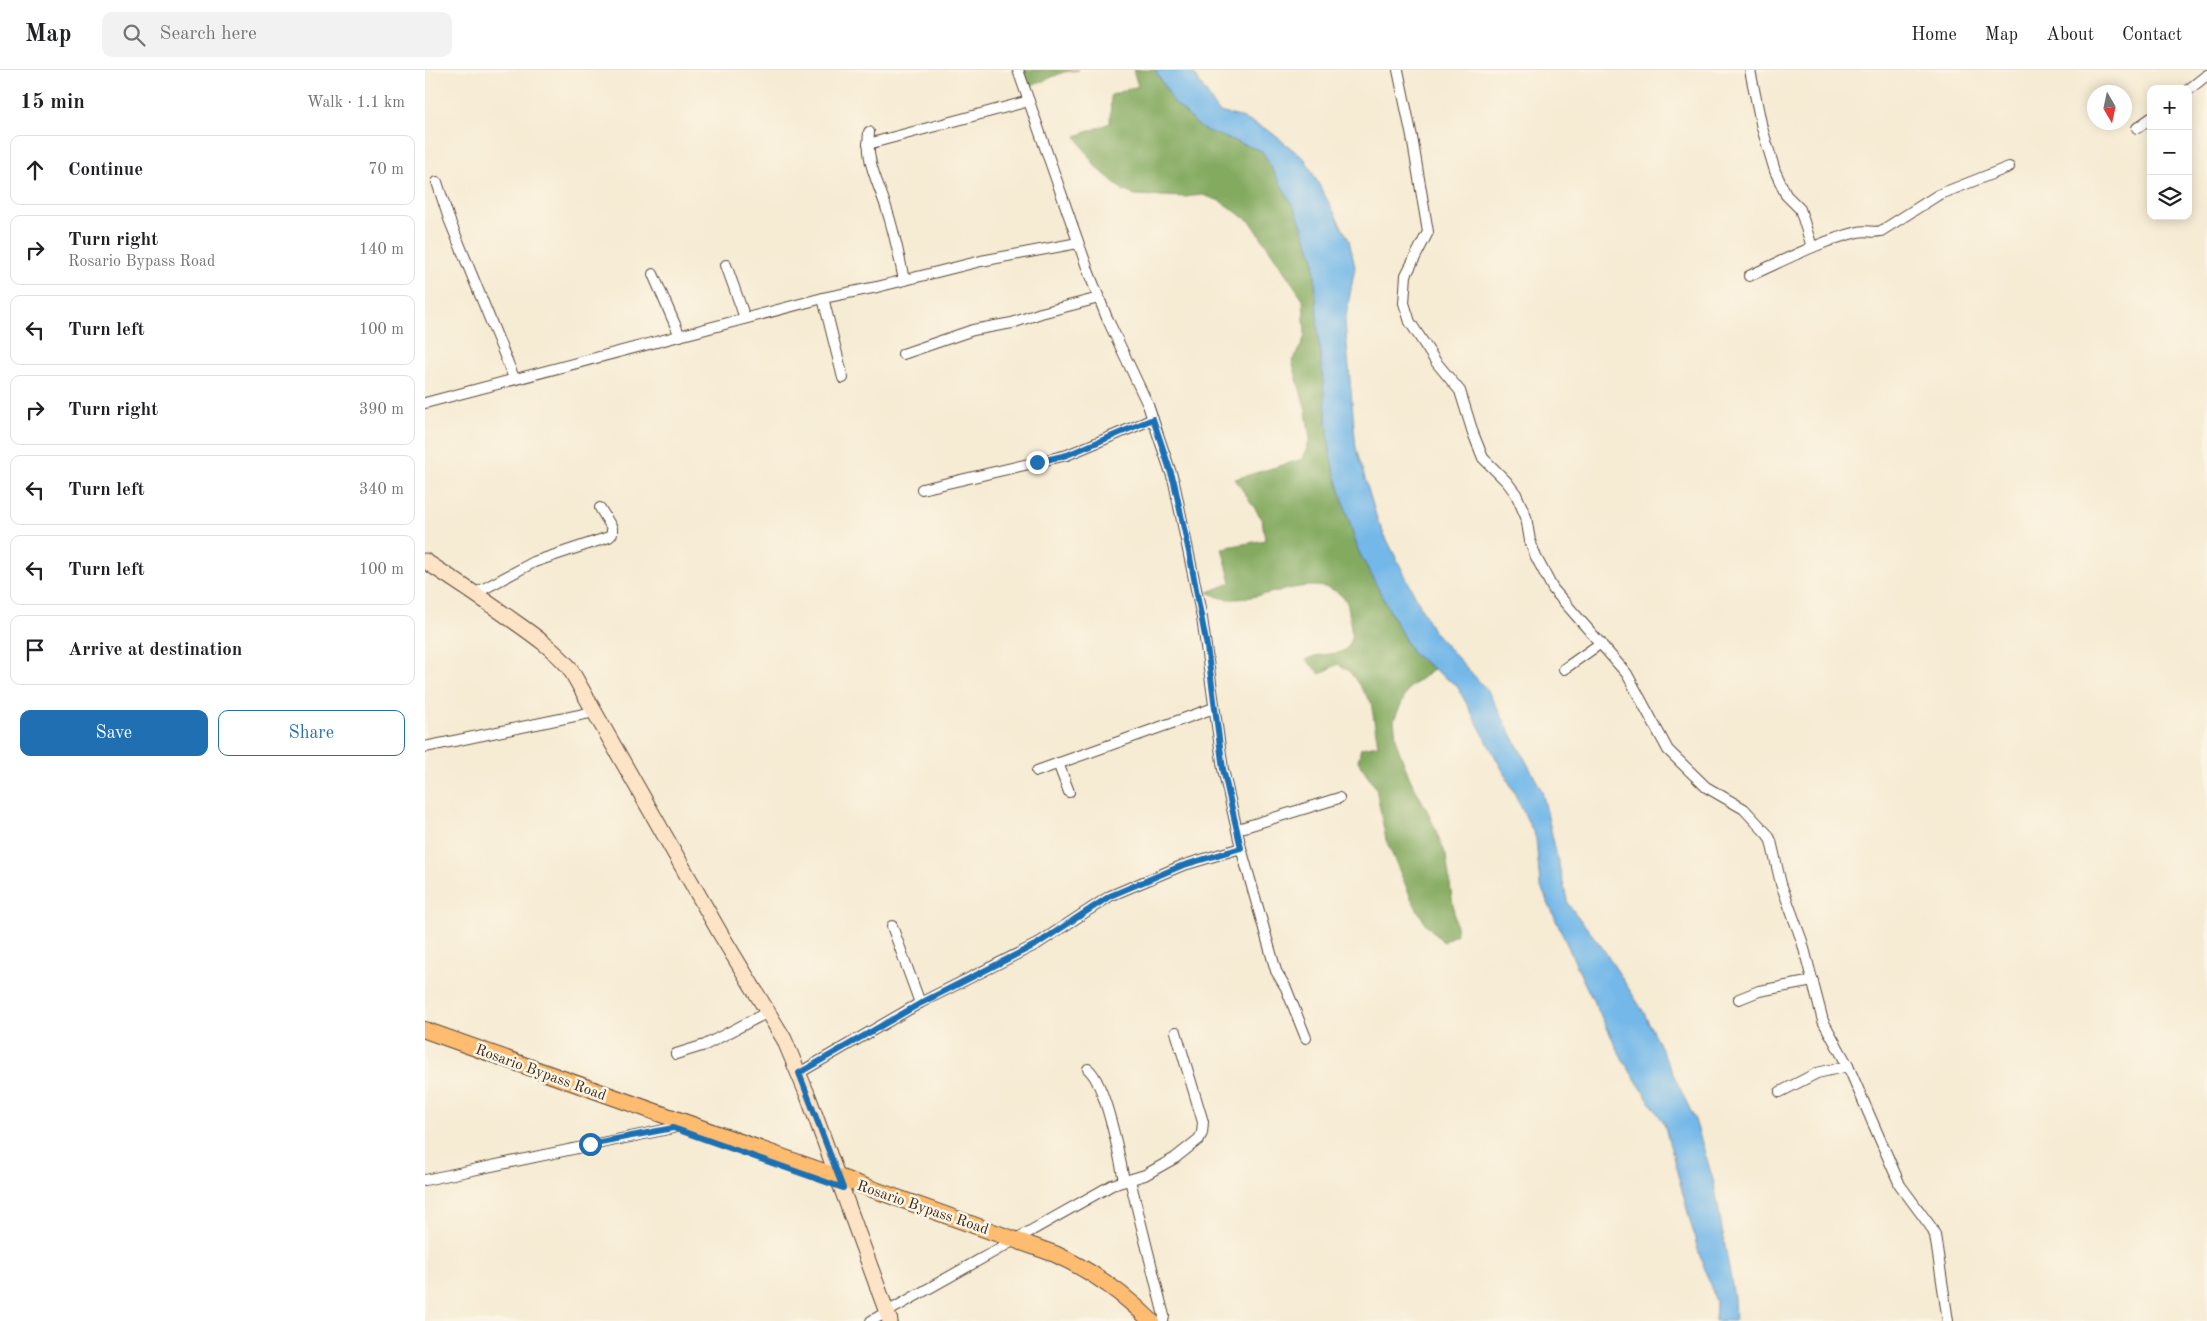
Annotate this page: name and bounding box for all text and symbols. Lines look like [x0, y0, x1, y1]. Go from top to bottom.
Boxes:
search box [102, 12, 452, 57]
icon: search [120, 21, 148, 49]
text: Map [25, 23, 72, 47]
text: Search here [160, 25, 257, 44]
text: Home [1911, 26, 1957, 44]
text: Map [1985, 26, 2018, 44]
text: About [2046, 26, 2094, 44]
text: Contact [2122, 26, 2182, 44]
north arrow [2087, 85, 2132, 130]
map controls [2147, 85, 2192, 220]
button: + [2147, 85, 2192, 130]
text: 15 min [20, 92, 85, 113]
text: Walk · 1.1 km [307, 95, 405, 111]
button: − [2147, 130, 2192, 175]
icon: ahead [21, 156, 49, 184]
text: Continue [68, 161, 143, 180]
text: 70 m [368, 162, 404, 178]
button: layers [2147, 175, 2192, 220]
text: Turn right [68, 231, 158, 250]
icon: right [21, 236, 49, 264]
text: 140 m [359, 242, 404, 258]
text: Rosario Bypass Road [68, 254, 215, 270]
icon: left [21, 316, 49, 344]
text: Turn left [68, 321, 145, 340]
text: 100 m [359, 322, 404, 338]
icon: right [21, 396, 49, 424]
text: Turn right [68, 401, 158, 420]
text: 390 m [359, 402, 404, 418]
route end [1026, 451, 1049, 474]
icon: left [21, 476, 49, 504]
text: Turn left [68, 481, 145, 500]
text: 340 m [359, 482, 404, 498]
icon: left [21, 556, 49, 584]
text: Turn left [68, 561, 145, 580]
text: 100 m [359, 562, 404, 578]
icon: arrive [21, 636, 49, 664]
text: Arrive at destination [68, 641, 242, 660]
button: Save [20, 710, 208, 756]
button: Share [218, 710, 405, 756]
street label: Rosario Bypass Road [473, 1043, 608, 1104]
route start [579, 1133, 602, 1156]
street label: Rosario Bypass Road [855, 1179, 990, 1238]

